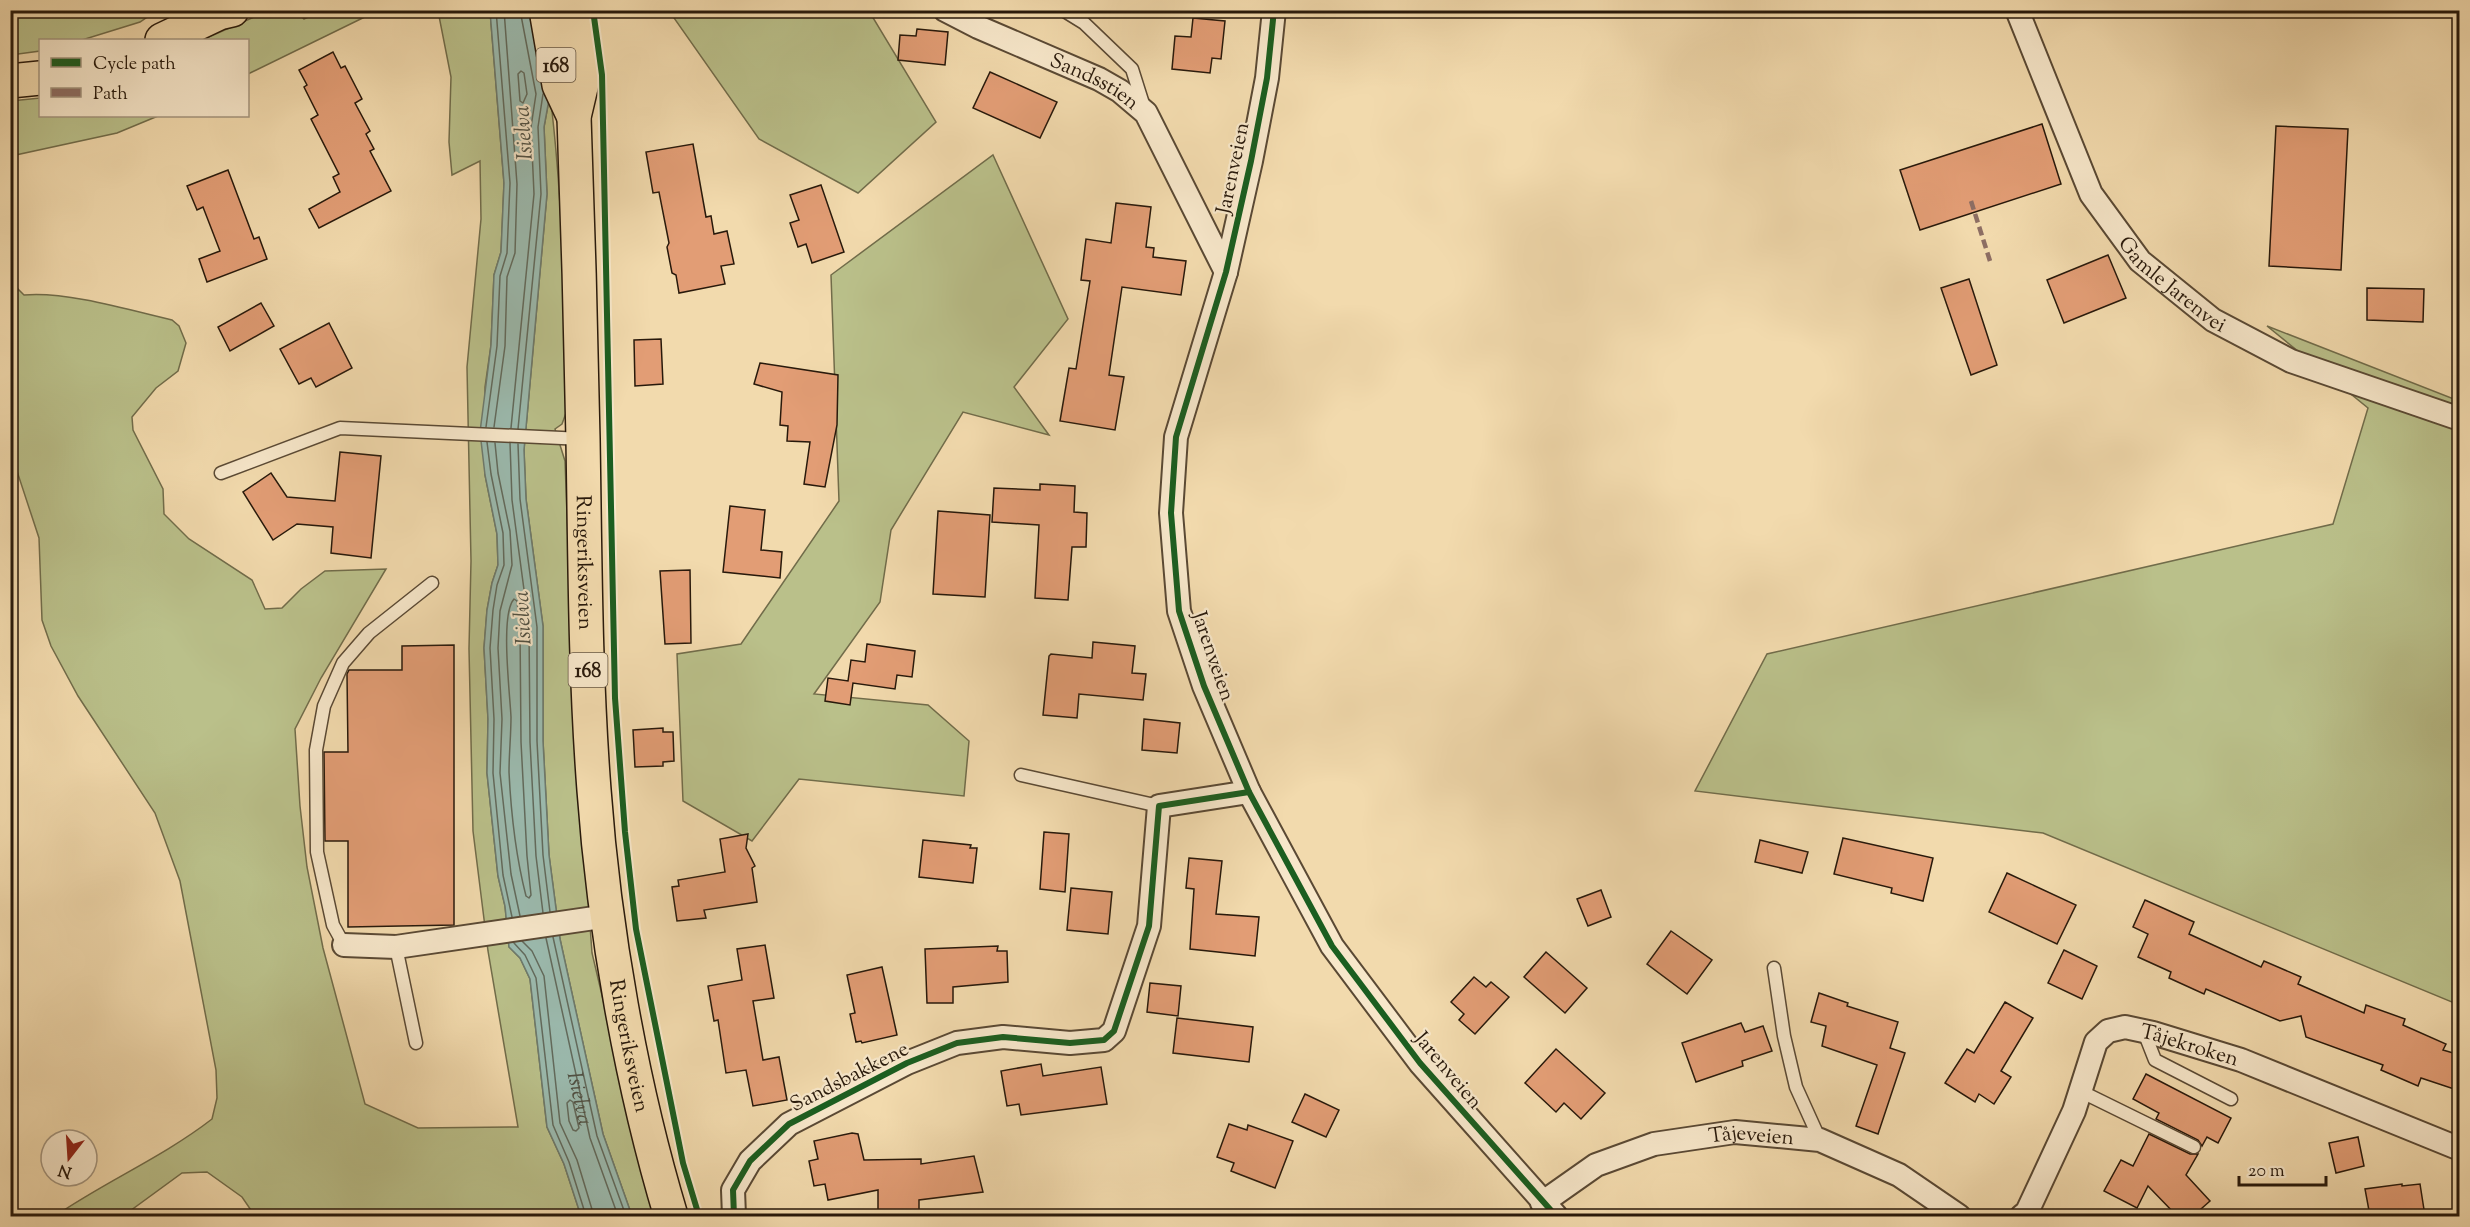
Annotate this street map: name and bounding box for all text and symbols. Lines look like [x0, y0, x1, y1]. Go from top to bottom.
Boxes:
legend [39, 39, 249, 117]
street label: Sandsstien [1045, 47, 1145, 118]
road number: 168 [536, 48, 576, 82]
text: Cycle path [93, 52, 176, 78]
text: Path [93, 82, 128, 108]
water label: Isielva [507, 105, 543, 161]
street label: Jarenveien [1209, 120, 1258, 218]
street label: Gamle Jarenvei [2110, 231, 2231, 341]
street label: Ringeriksveien [567, 495, 599, 630]
water label: Isielva [507, 590, 541, 646]
street label: Jarenveien [1182, 607, 1241, 706]
road number: 168 [568, 653, 608, 687]
street label: Ringeriksveien [600, 977, 656, 1116]
street label: Tåjekroken [2137, 1018, 2242, 1075]
street label: Jarenveien [1405, 1025, 1489, 1117]
street label: Sandsbakkene [785, 1035, 915, 1121]
water label: Isielva [557, 1069, 600, 1129]
street label: Tåjeveien [1707, 1119, 1795, 1154]
north arrow [39, 1128, 99, 1188]
scale bar [2239, 1149, 2326, 1187]
text: N [56, 1157, 75, 1183]
text: 20 m [2248, 1159, 2285, 1185]

